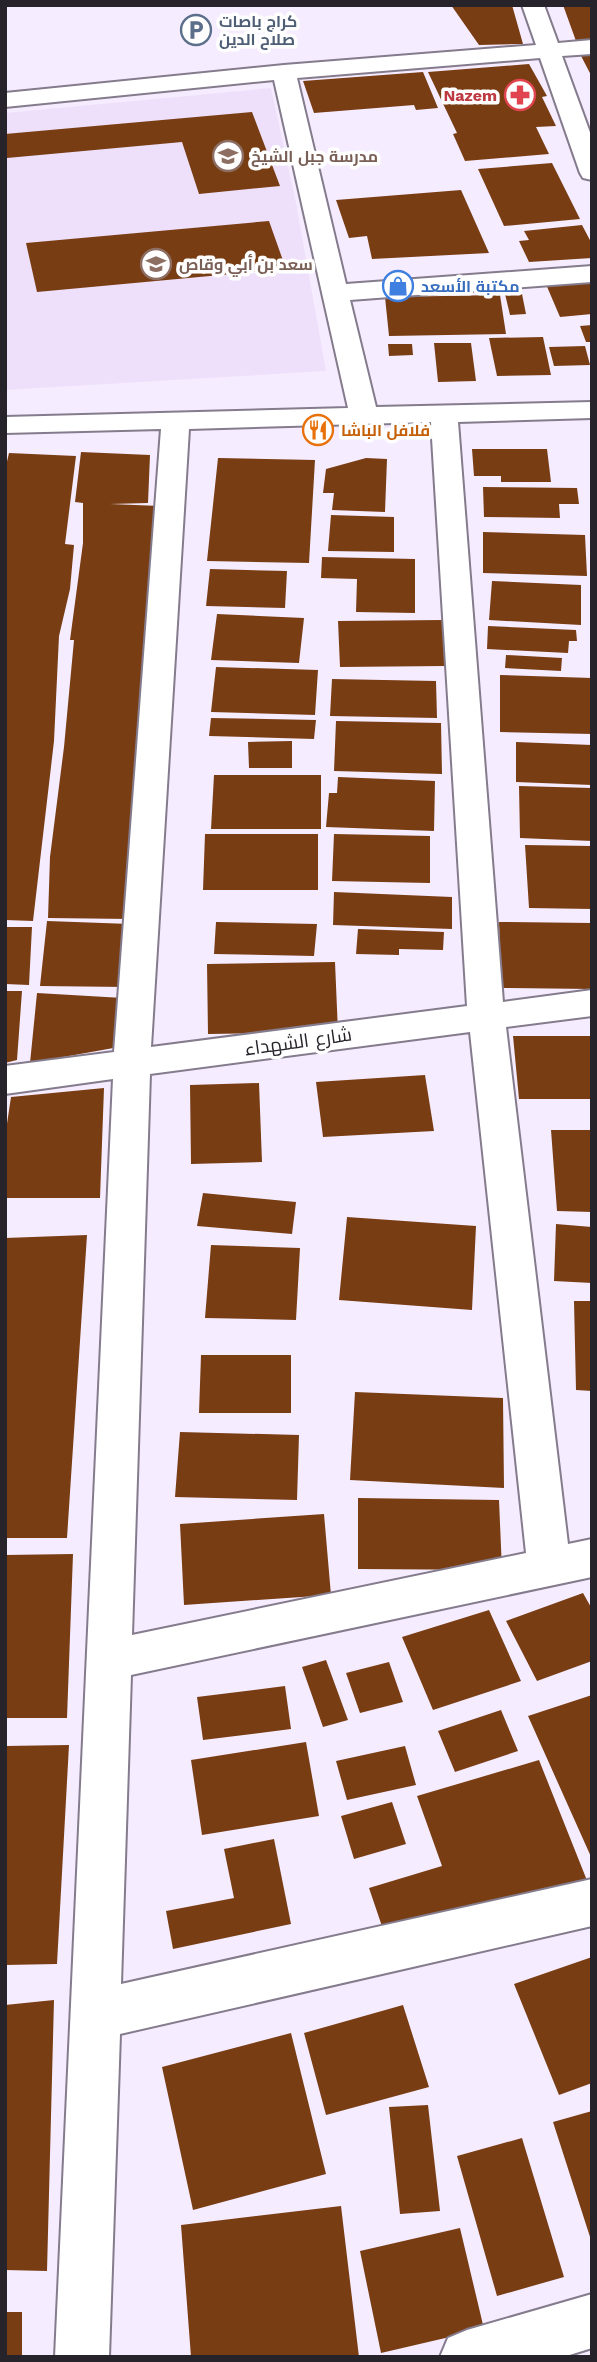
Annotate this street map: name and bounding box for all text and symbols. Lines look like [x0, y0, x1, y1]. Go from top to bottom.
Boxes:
place label: كراج باصات صلاح الدين [219, 12, 297, 50]
parking icon: كراج باصات صلاح الدين [179, 13, 213, 47]
pharmacy icon: Nazem [503, 78, 537, 112]
place label: Nazem [443, 86, 497, 105]
school or university icon: مدرسة جبل الشيخ [211, 139, 245, 173]
place label: مدرسة جبل الشيخ [251, 147, 378, 167]
school or university icon: سعد بن أبي وقاص [139, 247, 173, 281]
place label: سعد بن أبي وقاص [179, 254, 313, 277]
shop icon: مكتبة الأسعد [381, 269, 415, 303]
place label: مكتبة الأسعد [421, 277, 520, 296]
restaurant icon: فلافل الباشا [301, 413, 335, 447]
place label: فلافل الباشا [341, 421, 430, 440]
street label: شارع الشهداء [243, 1023, 353, 1062]

